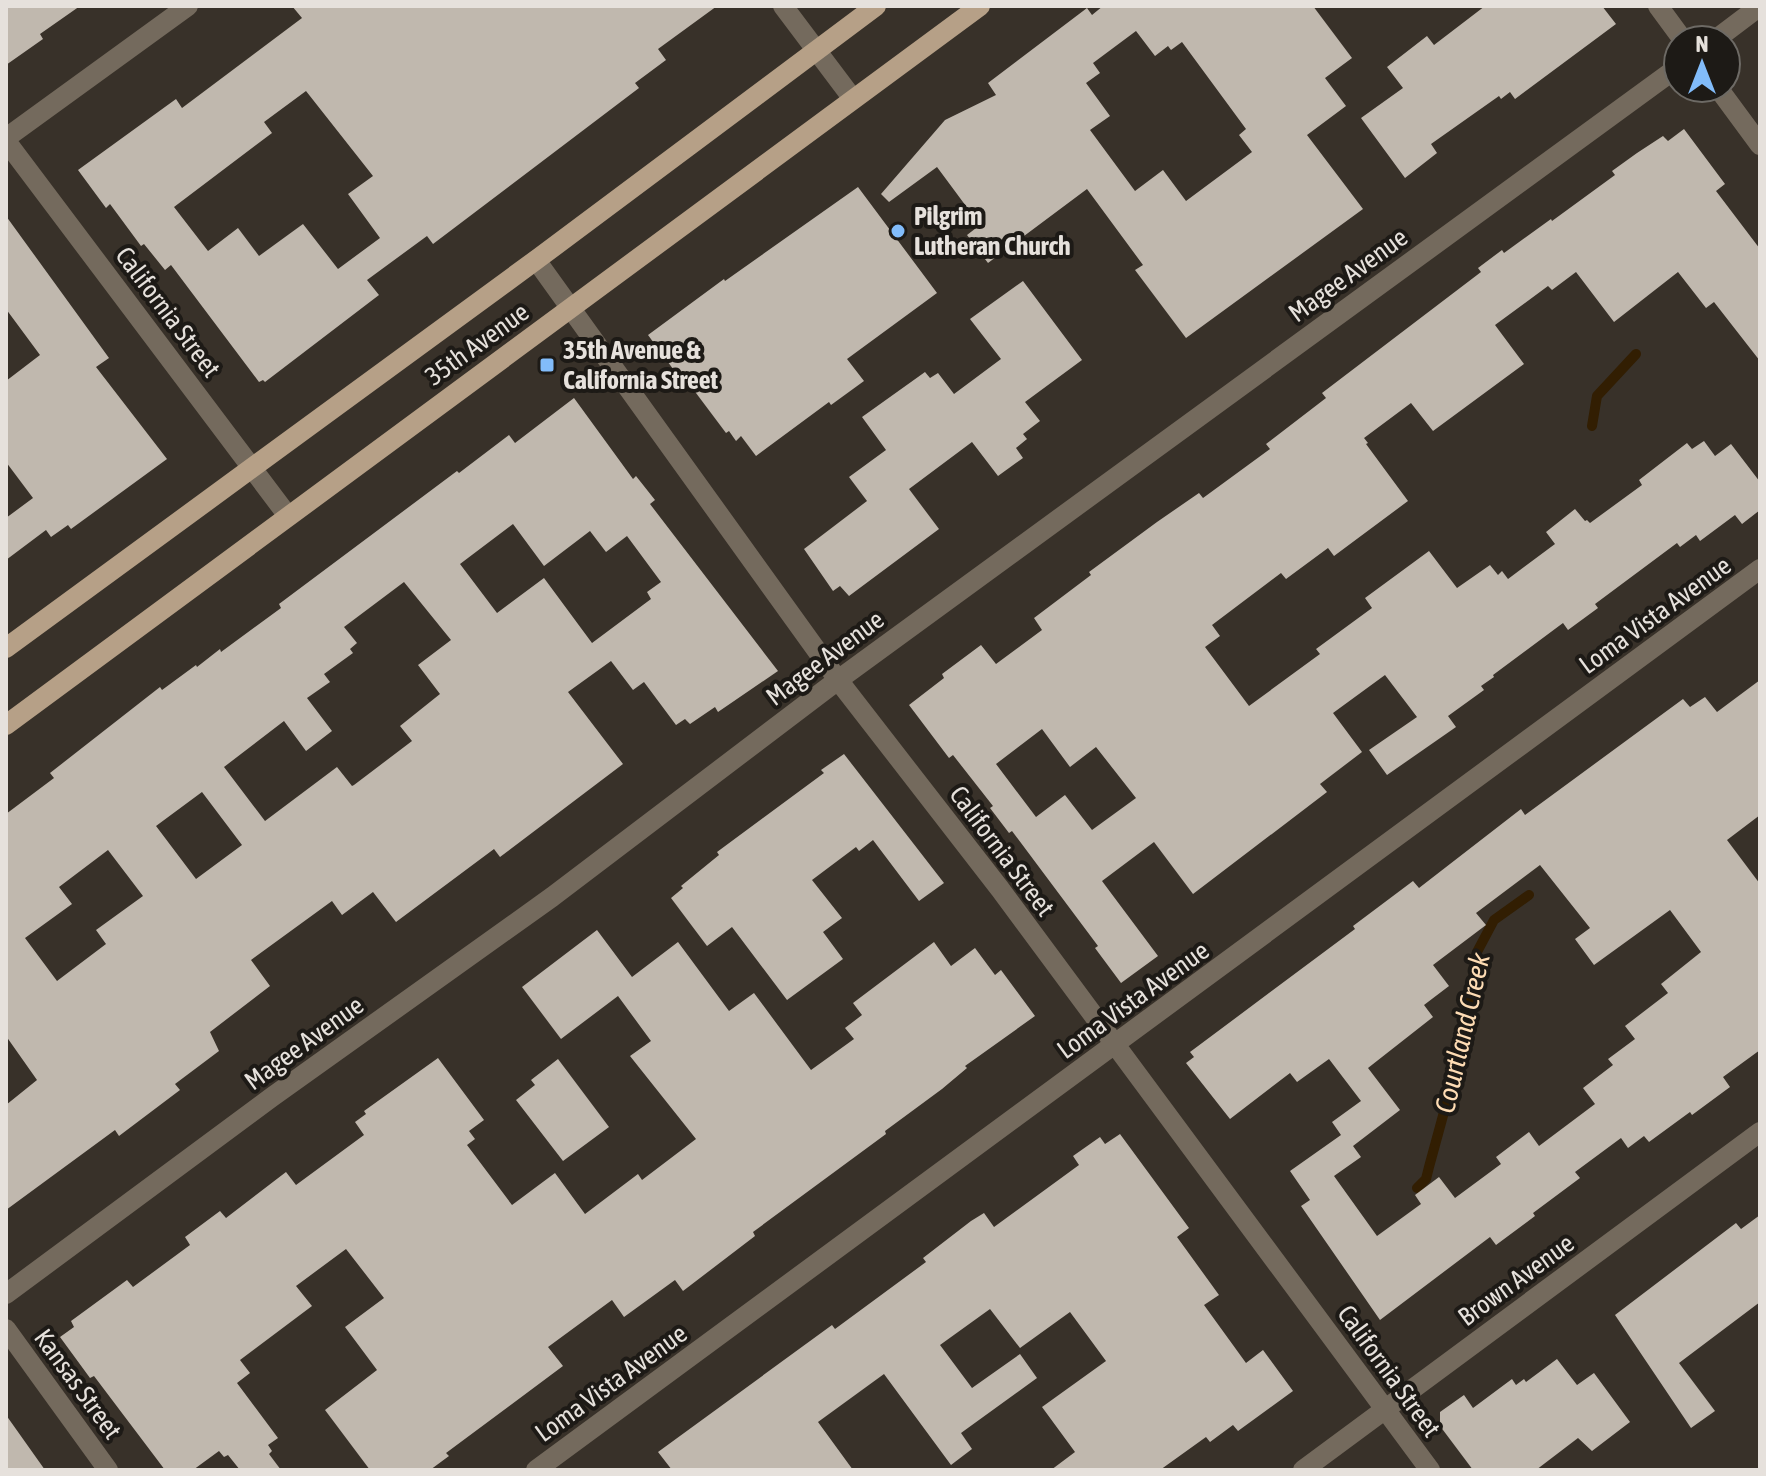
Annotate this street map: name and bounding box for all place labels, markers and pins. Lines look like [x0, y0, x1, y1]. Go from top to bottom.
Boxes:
place label: Pilgrim Lutheran Church [914, 201, 1071, 261]
marker: Pilgrim Lutheran Church [889, 222, 907, 240]
place label: 35th Avenue & California Street [563, 335, 719, 395]
marker: 35th Avenue & California Street [538, 356, 556, 374]

